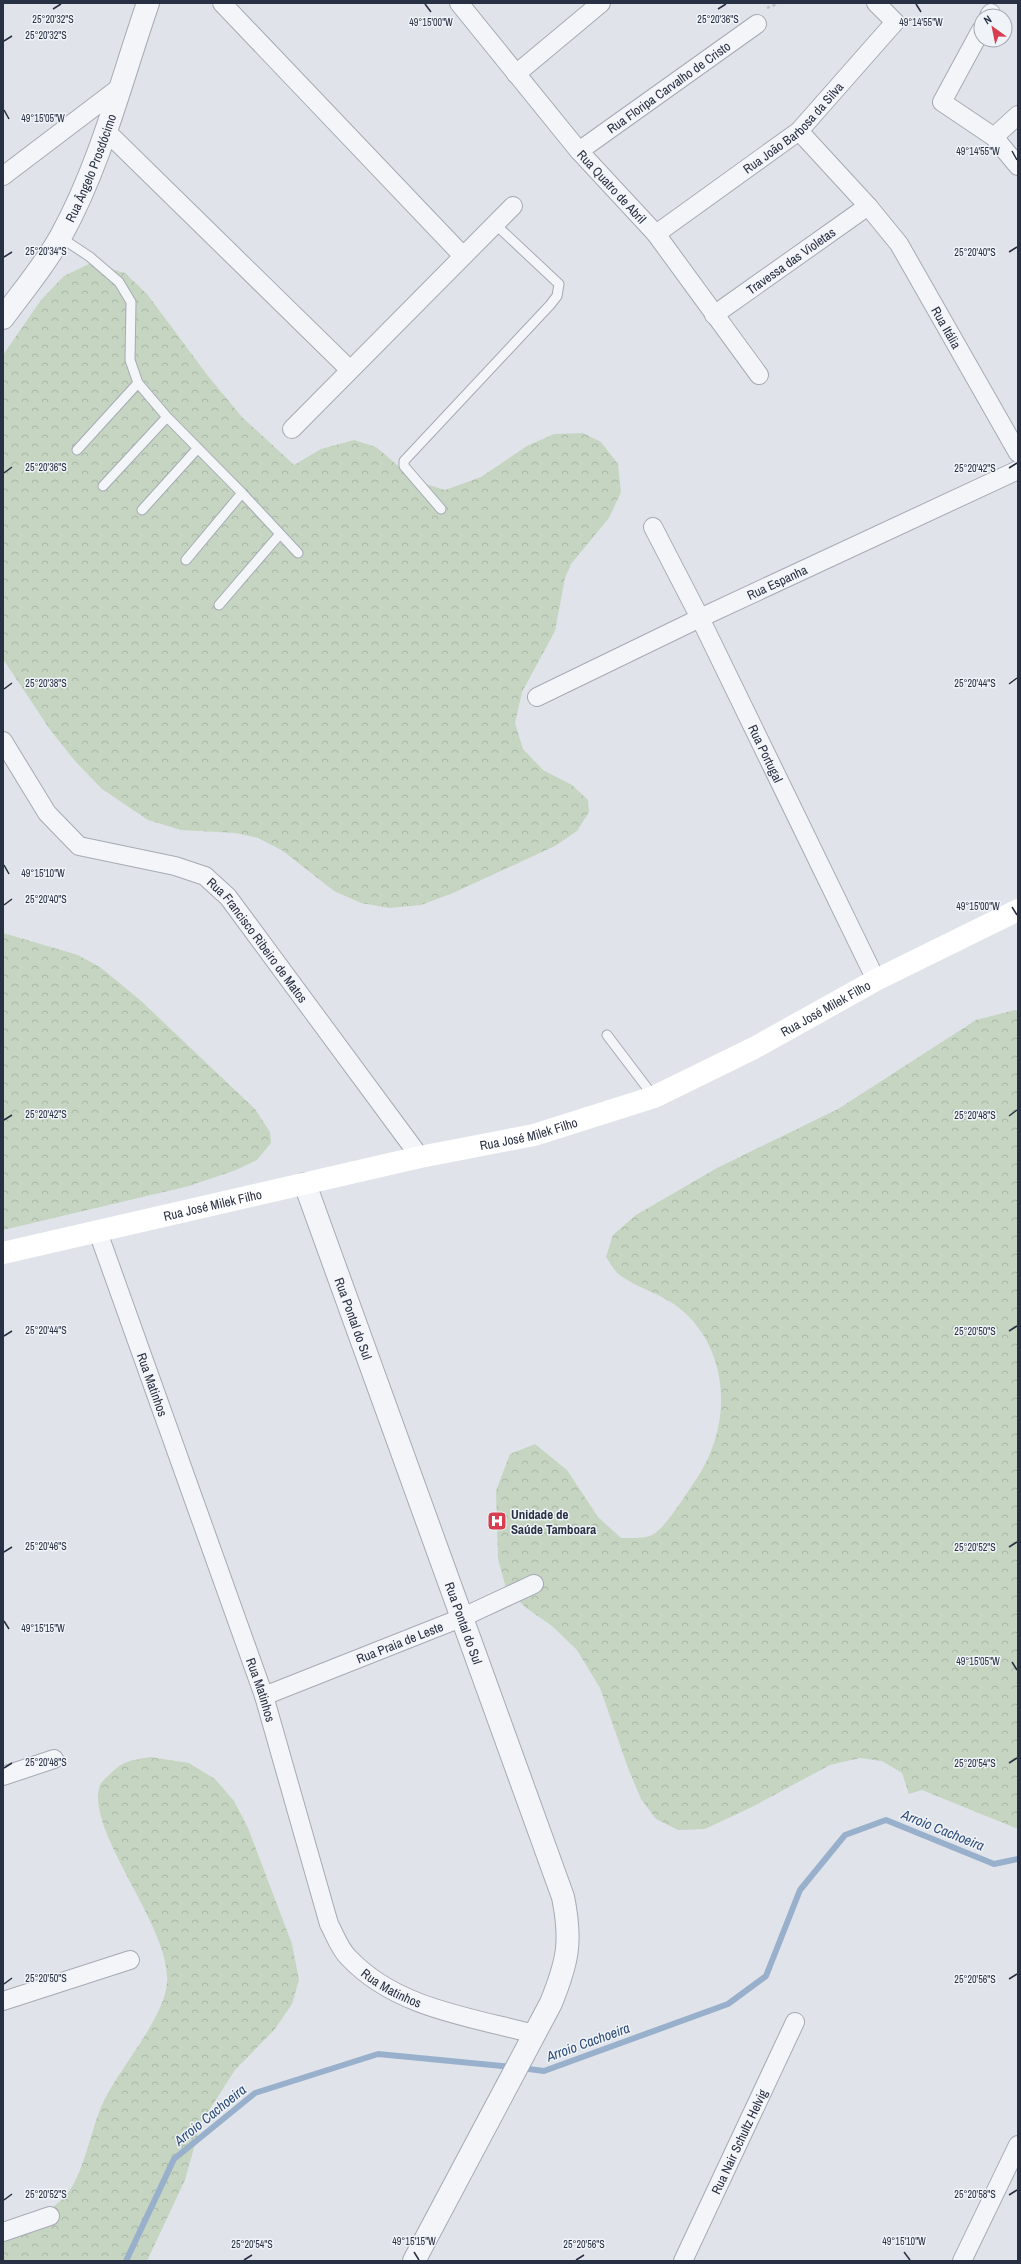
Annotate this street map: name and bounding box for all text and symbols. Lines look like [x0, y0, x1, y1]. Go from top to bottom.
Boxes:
north arrow [973, 8, 1013, 48]
text: N [981, 12, 994, 27]
text: 25°20'32"S [32, 13, 74, 26]
text: 25°20'36"S [697, 13, 739, 26]
text: 49°15'00"W [409, 16, 453, 29]
text: 49°14'55"W [899, 16, 943, 29]
text: 25°20'32"S [25, 29, 67, 42]
street label: Rua Floripa Carvalho de Cristo [604, 38, 734, 137]
street label: Rua João Barbosa da Silva [740, 79, 847, 178]
text: 49°15'05"W [21, 112, 65, 125]
street label: Rua Ângelo Prosdócimo [62, 112, 120, 225]
text: 49°14'55"W [956, 145, 1000, 158]
street label: Rua Quatro de Abril [573, 146, 650, 227]
street label: Travessa das Violetas [743, 224, 839, 298]
text: 25°20'34"S [25, 245, 67, 258]
text: 25°20'40"S [954, 246, 996, 259]
street label: Rua Itália [927, 304, 965, 352]
text: 25°20'36"S [25, 461, 67, 474]
text: 25°20'42"S [954, 462, 996, 475]
street label: Rua Espanha [744, 561, 810, 604]
text: 25°20'38"S [25, 677, 67, 690]
text: 25°20'44"S [954, 677, 996, 690]
street label: Rua Portugal [744, 722, 787, 785]
text: 49°15'10"W [21, 867, 65, 880]
street label: Rua Francisco Ribeiro de Matos [203, 874, 311, 1006]
text: 25°20'40"S [25, 893, 67, 906]
text: 49°15'00"W [956, 900, 1000, 913]
street label: Rua José Milek Filho [778, 977, 874, 1040]
text: 25°20'42"S [25, 1108, 67, 1121]
text: 25°20'48"S [954, 1109, 996, 1122]
street label: Rua José Milek Filho [478, 1114, 580, 1154]
street label: Rua José Milek Filho [162, 1186, 263, 1225]
street label: Rua Pontal do Sul [331, 1275, 376, 1362]
text: 25°20'44"S [25, 1324, 67, 1337]
text: 25°20'50"S [954, 1325, 996, 1338]
street label: Rua Matinhos [133, 1351, 171, 1419]
place label: Unidade de Saúde Tamboara [511, 1506, 596, 1538]
hospital icon: Unidade de Saúde Tamboara [486, 1510, 508, 1532]
text: 25°20'46"S [25, 1540, 67, 1553]
text: 25°20'52"S [954, 1541, 996, 1554]
street label: Rua Pontal do Sul [441, 1580, 486, 1667]
street label: Rua Praia de Leste [354, 1618, 446, 1668]
text: 49°15'15"W [21, 1622, 65, 1635]
text: 49°15'05"W [956, 1655, 1000, 1668]
street label: Rua Matinhos [242, 1656, 279, 1724]
text: 25°20'48"S [25, 1756, 67, 1769]
text: 25°20'54"S [954, 1757, 996, 1770]
water label: Arroio Cachoeira [898, 1805, 987, 1855]
street label: Rua Matinhos [357, 1965, 424, 2012]
text: 25°20'50"S [25, 1972, 67, 1985]
text: 25°20'56"S [954, 1973, 996, 1986]
water label: Arroio Cachoeira [543, 2019, 632, 2066]
water label: Arroio Cachoeira [170, 2080, 250, 2150]
street label: Rua Nair Schultz Helvig [708, 2086, 771, 2197]
text: 25°20'52"S [25, 2188, 67, 2201]
text: 25°20'58"S [954, 2188, 996, 2201]
text: 49°15'15"W [392, 2235, 436, 2248]
text: 49°15'10"W [882, 2235, 926, 2248]
text: 25°20'54"S [231, 2238, 273, 2251]
text: 25°20'56"S [563, 2238, 605, 2251]

